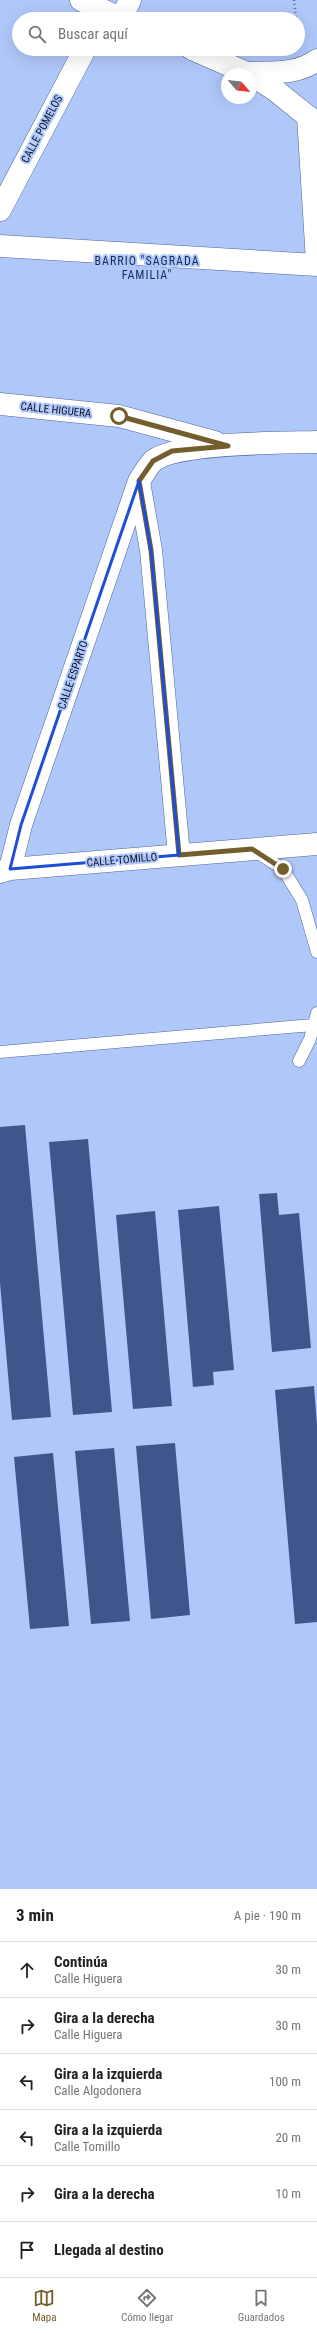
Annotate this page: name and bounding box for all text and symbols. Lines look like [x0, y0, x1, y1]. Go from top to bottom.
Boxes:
search box [12, 12, 305, 56]
icon: search [26, 23, 48, 45]
text: Buscar aquí [58, 25, 128, 43]
north arrow [221, 68, 257, 104]
street label: CALLE POMELOS [19, 93, 65, 165]
district label: BARRIO "SAGRADA FAMILIA" [94, 254, 200, 282]
street label: CALLE HIGUERA [20, 400, 93, 420]
route start [110, 407, 128, 425]
street label: CALLE ESPARTO [55, 639, 91, 711]
street label: CALLE TOMILLO [86, 850, 158, 870]
route end [274, 860, 292, 878]
text: 3 min [16, 1905, 54, 1925]
text: A pie · 190 m [234, 1908, 301, 1923]
text: Continúa [54, 1953, 108, 1971]
icon: ahead [16, 1959, 38, 1981]
text: 30 m [275, 1962, 301, 1977]
text: Calle Higuera [54, 1971, 122, 1986]
text: Gira a la derecha [54, 2009, 155, 2027]
icon: right [16, 2015, 38, 2037]
text: 30 m [275, 2018, 301, 2033]
text: Calle Higuera [54, 2027, 122, 2042]
text: Gira a la izquierda [54, 2065, 162, 2083]
icon: left [16, 2071, 38, 2093]
text: 100 m [269, 2074, 301, 2089]
text: Calle Algodonera [54, 2083, 141, 2098]
text: Gira a la izquierda [54, 2121, 162, 2139]
icon: left [16, 2127, 38, 2149]
text: 20 m [275, 2130, 301, 2145]
text: Calle Tomillo [54, 2139, 120, 2154]
icon: right [16, 2183, 38, 2205]
text: Gira a la derecha [54, 2185, 155, 2203]
text: 10 m [275, 2186, 301, 2201]
icon: arrive [16, 2239, 38, 2261]
text: Llegada al destino [54, 2241, 164, 2259]
tab: Mapa [32, 2287, 57, 2324]
tab: Cómo llegar [121, 2287, 173, 2324]
tab: Guardados [238, 2287, 285, 2324]

